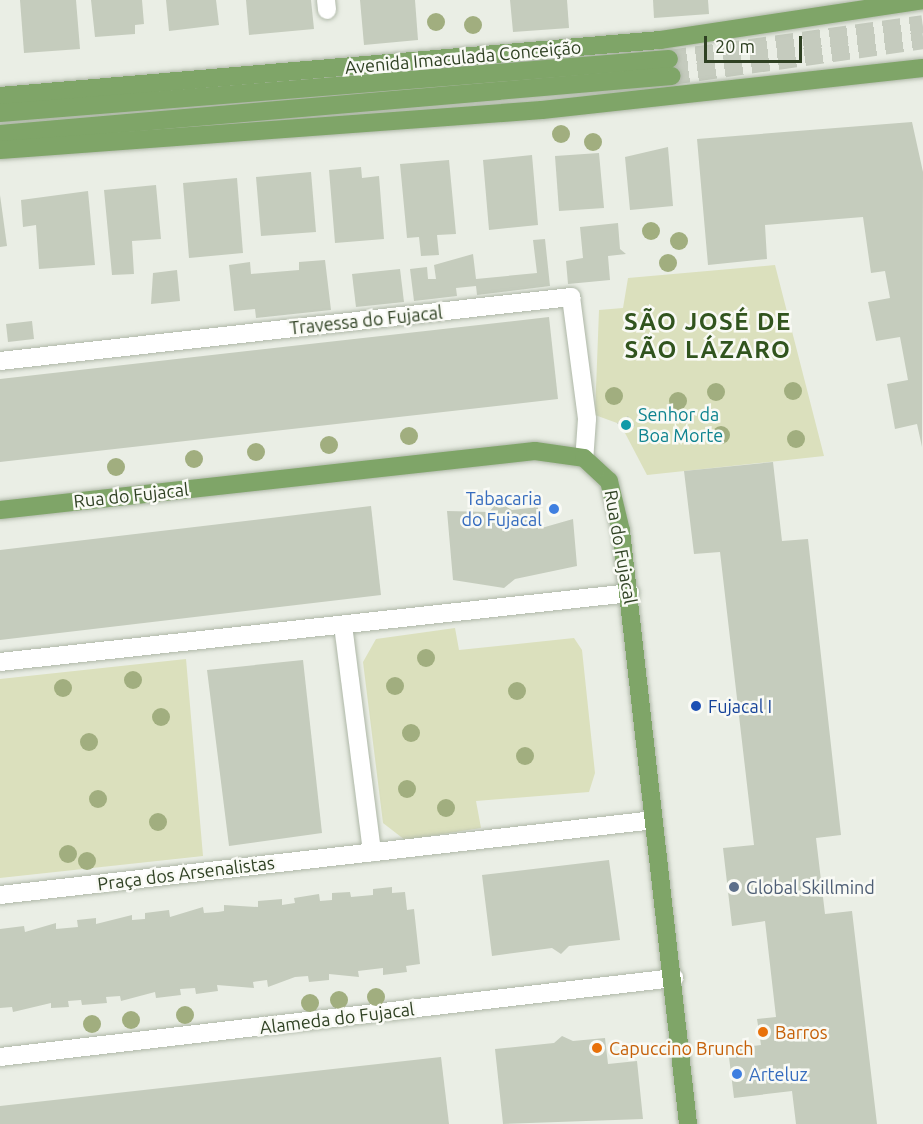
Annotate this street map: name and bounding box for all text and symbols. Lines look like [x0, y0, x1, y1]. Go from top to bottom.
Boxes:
scale bar [707, 24, 804, 62]
street label: Avenida Imaculada Conceição [344, 36, 582, 78]
text: 20 m [715, 36, 755, 56]
street label: Travessa do Fujacal [288, 301, 444, 339]
district label: SÃO JOSÉ DE SÃO LÁZARO [624, 308, 792, 364]
place label: Senhor da Boa Morte [638, 404, 723, 446]
marker: Senhor da Boa Morte [619, 418, 633, 432]
street label: Rua do Fujacal [72, 478, 190, 512]
place label: Tabacaria do Fujacal [461, 488, 542, 530]
street label: Rua do Fujacal [600, 488, 642, 606]
marker: Tabacaria do Fujacal [547, 502, 561, 516]
place label: Fujacal I [708, 695, 772, 717]
marker: Fujacal I [689, 699, 703, 713]
street label: Praça dos Arsenalistas [96, 851, 276, 895]
place label: Global Skillmind [746, 876, 875, 898]
marker: Global Skillmind [727, 880, 741, 894]
street label: Alameda do Fujacal [258, 998, 416, 1038]
place label: Barros [775, 1021, 828, 1043]
marker: Barros [756, 1025, 770, 1039]
place label: Capuccino Brunch [609, 1037, 754, 1059]
marker: Capuccino Brunch [590, 1041, 604, 1055]
place label: Arteluz [749, 1063, 808, 1085]
marker: Arteluz [730, 1067, 744, 1081]

